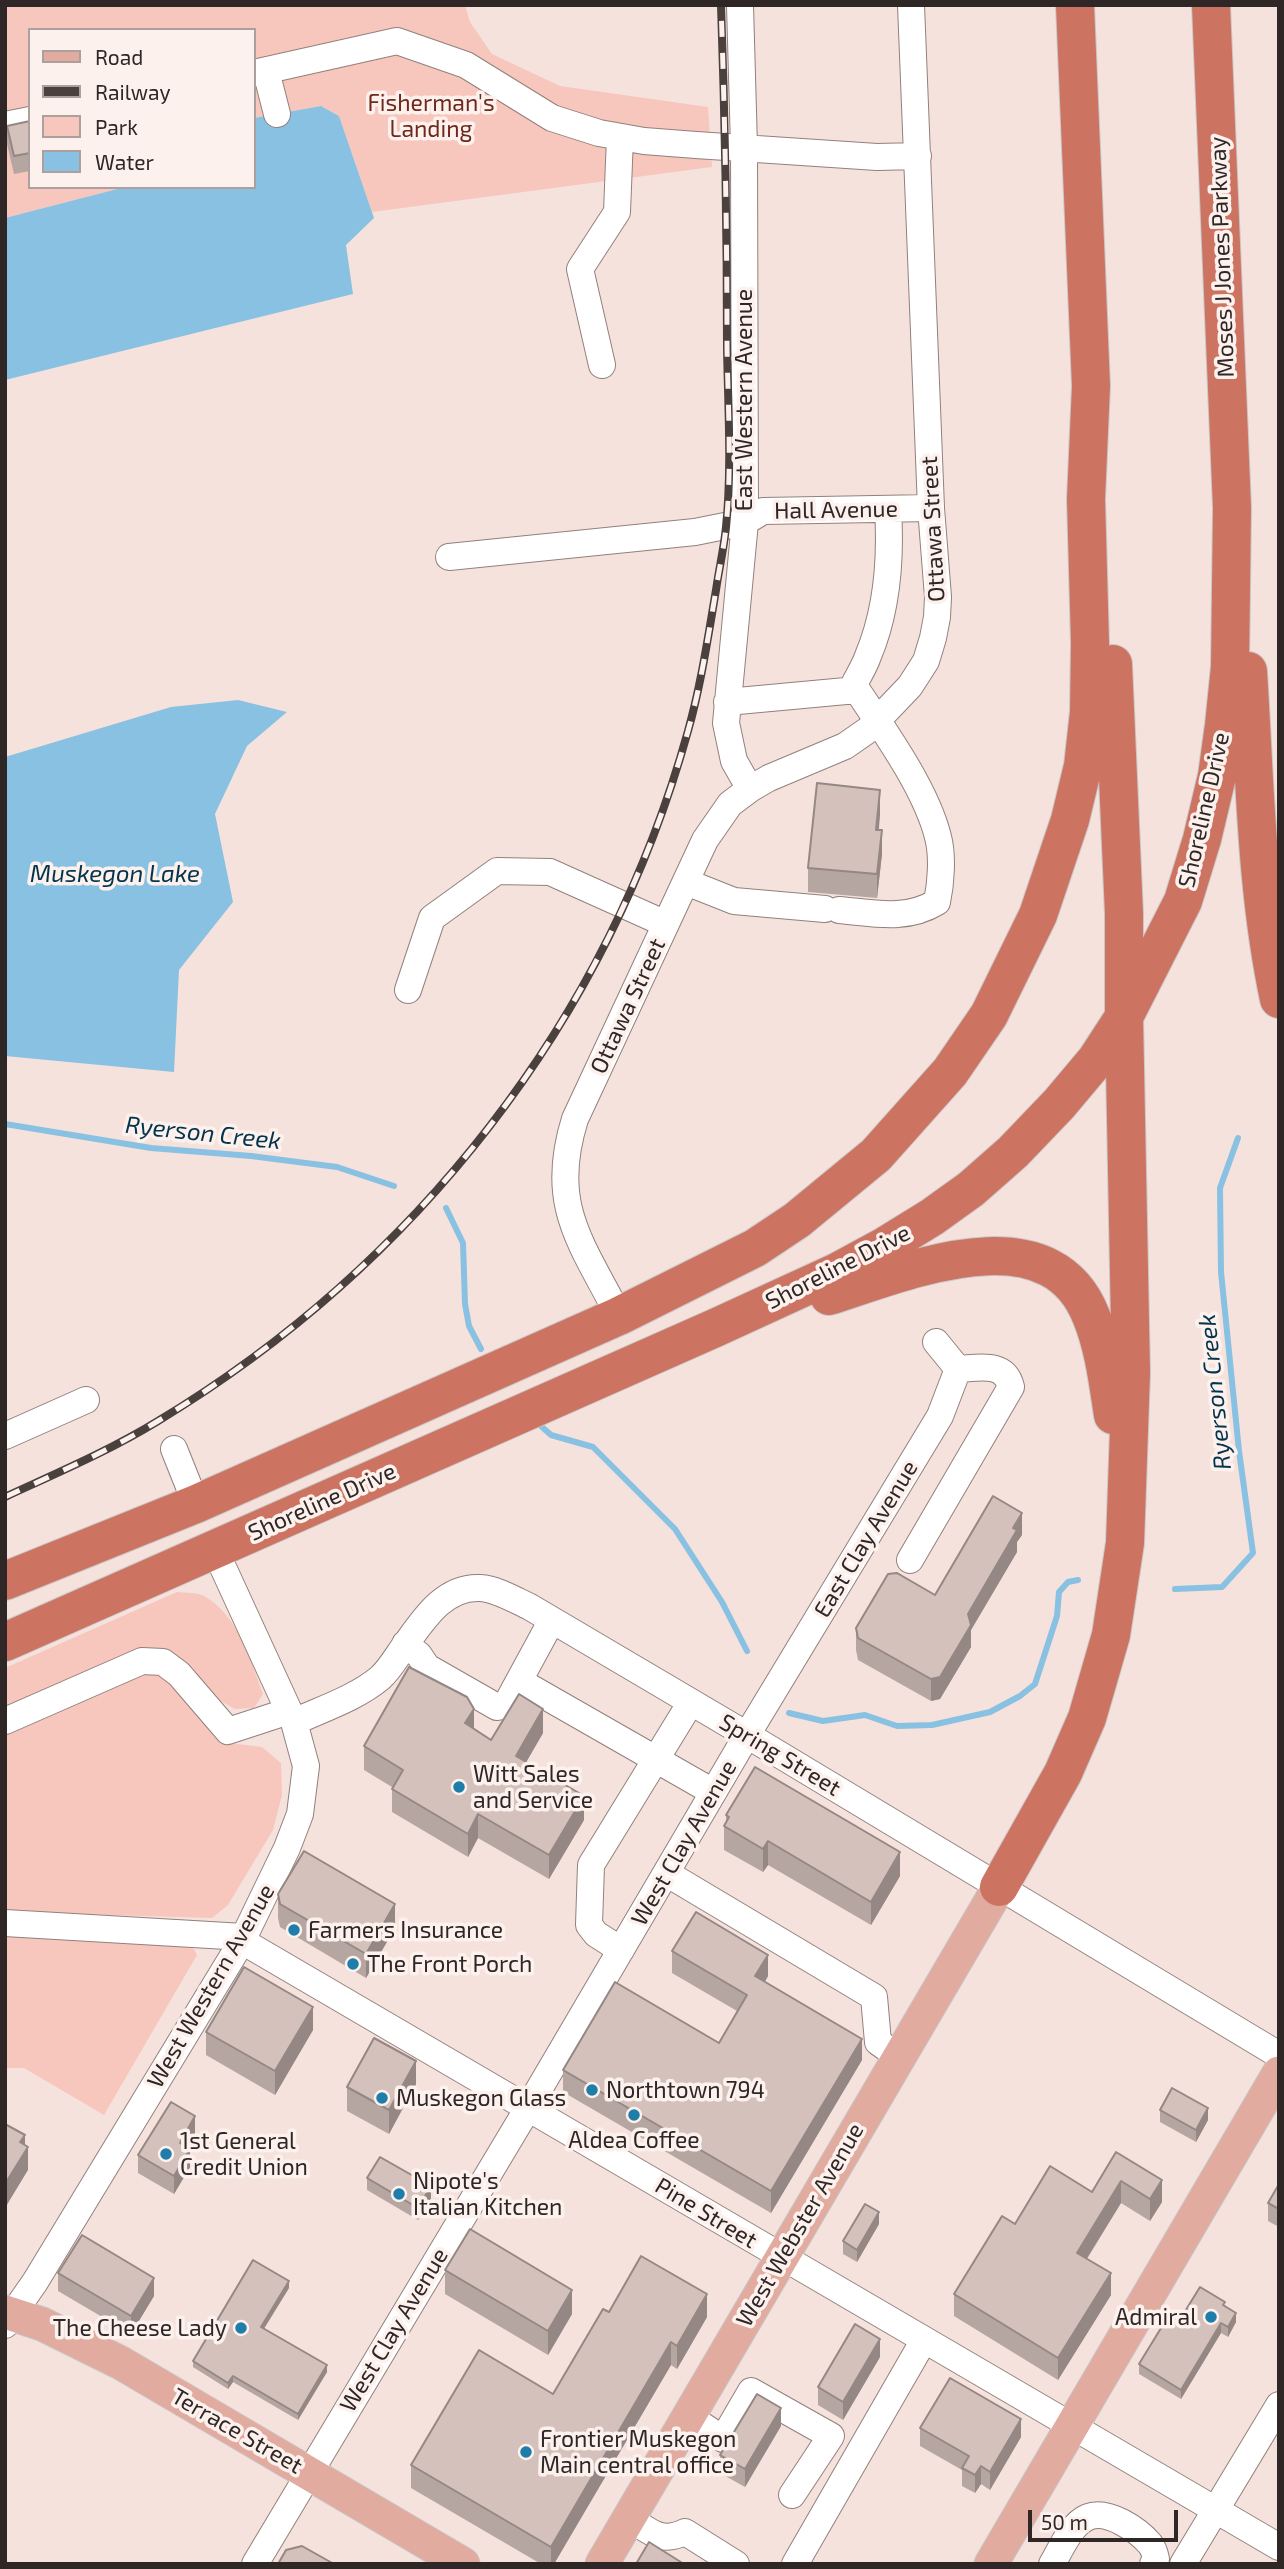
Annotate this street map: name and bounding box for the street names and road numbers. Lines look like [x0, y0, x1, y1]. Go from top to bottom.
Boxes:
street label: Moses J Jones Parkway [1204, 136, 1240, 378]
street label: East Western Avenue [730, 289, 758, 511]
street label: Ottawa Street [915, 455, 951, 603]
street label: Hall Avenue [774, 495, 898, 525]
street label: Shoreline Drive [1173, 730, 1235, 890]
street label: Ottawa Street [585, 934, 671, 1078]
street label: Shoreline Drive [761, 1219, 915, 1315]
street label: East Clay Avenue [808, 1456, 924, 1622]
street label: Shoreline Drive [244, 1457, 400, 1547]
street label: Spring Street [714, 1708, 846, 1802]
street label: West Clay Avenue [625, 1755, 743, 1931]
street label: West Western Avenue [141, 1879, 281, 2093]
street label: West Webster Avenue [730, 2118, 870, 2332]
street label: Pine Street [650, 2172, 762, 2254]
street label: West Clay Avenue [334, 2243, 454, 2417]
street label: Terrace Street [167, 2382, 307, 2480]

